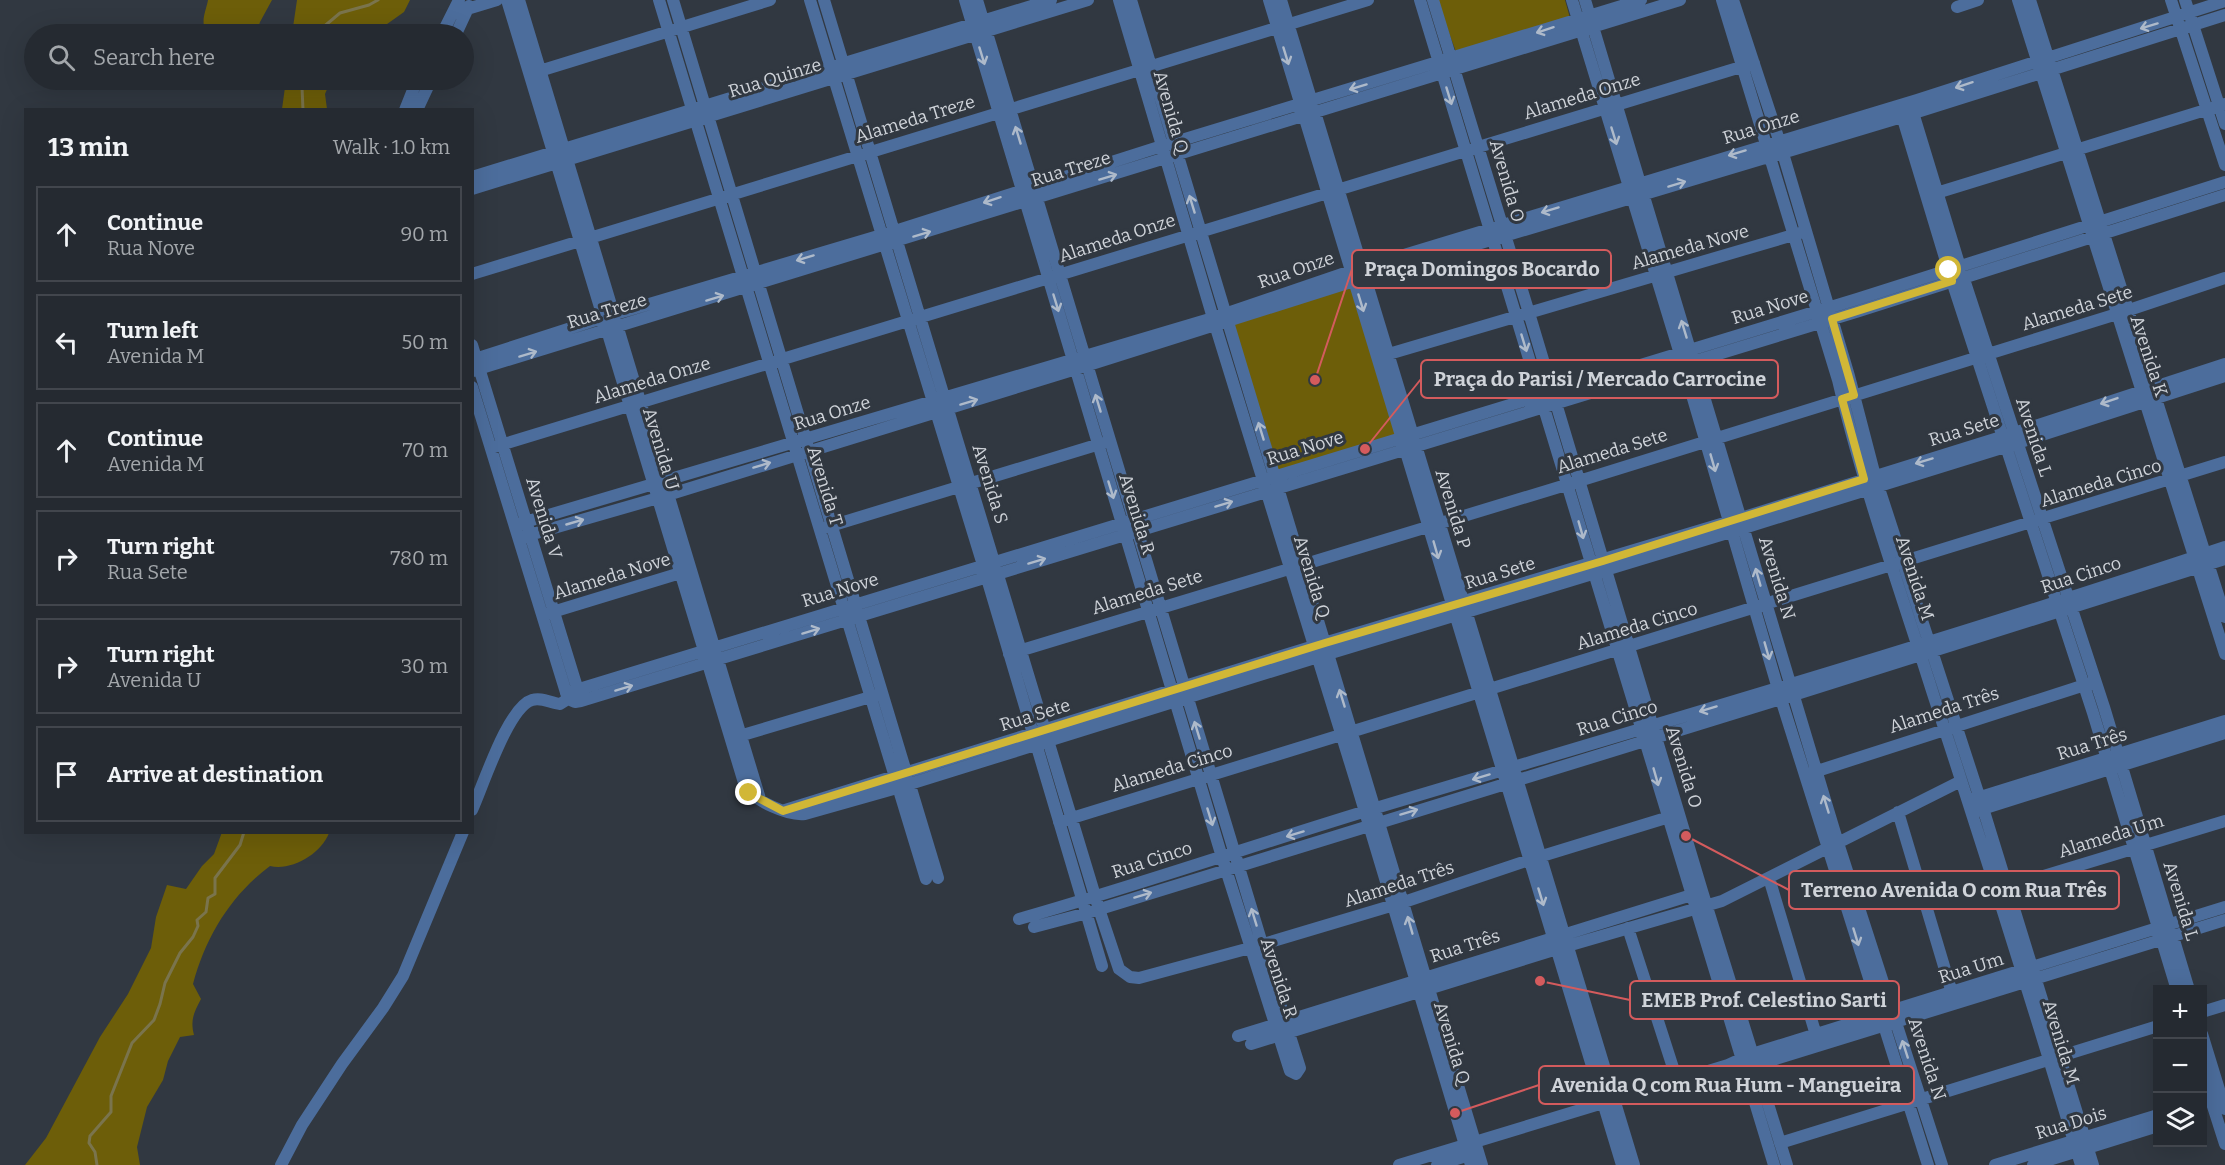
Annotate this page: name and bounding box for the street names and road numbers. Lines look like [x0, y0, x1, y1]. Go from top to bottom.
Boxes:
street label: Rua Quinze [726, 53, 824, 103]
street label: Avenida Q [1149, 68, 1194, 157]
street label: Alameda Onze [1521, 68, 1643, 124]
street label: Alameda Treze [852, 90, 978, 148]
street label: Rua Onze [1720, 105, 1802, 149]
street label: Avenida O [1485, 137, 1529, 225]
street label: Rua Treze [1029, 146, 1113, 192]
street label: Alameda Onze [1056, 209, 1178, 267]
street label: Alameda Nove [1629, 220, 1751, 274]
street label: Rua Onze [1255, 247, 1337, 293]
street label: Alameda Sete [2019, 281, 2135, 335]
street label: Rua Nove [1729, 285, 1811, 329]
street label: Rua Treze [565, 288, 649, 334]
street label: Avenida K [2126, 313, 2173, 400]
street label: Alameda Onze [591, 352, 713, 408]
street label: Rua Onze [791, 391, 873, 435]
street label: Avenida L [2011, 395, 2057, 479]
street label: Avenida U [638, 405, 684, 493]
street label: Rua Sete [1926, 409, 2002, 451]
street label: Alameda Sete [1554, 424, 1670, 478]
street label: Rua Nove [1264, 426, 1346, 470]
street label: Avenida S [967, 441, 1013, 527]
street label: Avenida T [802, 444, 848, 529]
street label: Alameda Cinco [2038, 454, 2164, 512]
street label: Avenida P [1430, 466, 1476, 552]
street label: Avenida R [1114, 471, 1160, 557]
street label: Avenida V [521, 475, 567, 562]
street label: Avenida Q [1289, 533, 1335, 622]
street label: Avenida M [1891, 533, 1939, 623]
street label: Avenida N [1754, 534, 1800, 622]
street label: Alameda Nove [551, 548, 673, 604]
street label: Rua Sete [1462, 552, 1538, 594]
street label: Rua Cinco [2038, 552, 2124, 598]
street label: Alameda Sete [1089, 565, 1205, 619]
street label: Rua Nove [799, 568, 881, 612]
street label: Alameda Cinco [1574, 597, 1700, 655]
street label: Alameda Três [1886, 682, 2002, 738]
street label: Rua Sete [997, 694, 1073, 736]
street label: Rua Cinco [1574, 695, 1660, 741]
street label: Avenida O [1661, 723, 1707, 811]
street label: Rua Três [2054, 723, 2130, 765]
street label: Alameda Cinco [1109, 739, 1235, 797]
street label: Alameda Um [2056, 810, 2166, 862]
street label: Rua Cinco [1109, 837, 1195, 883]
street label: Alameda Três [1341, 856, 1457, 912]
street label: Avenida L [2159, 859, 2203, 943]
street label: Rua Três [1427, 924, 1503, 968]
street label: Avenida R [1256, 935, 1302, 1021]
street label: Rua Um [1936, 948, 2006, 988]
street label: Avenida M [2038, 997, 2084, 1087]
street label: Avenida Q [1429, 999, 1475, 1088]
street label: Avenida N [1903, 1015, 1951, 1103]
street label: Rua Dois [2033, 1102, 2109, 1144]

